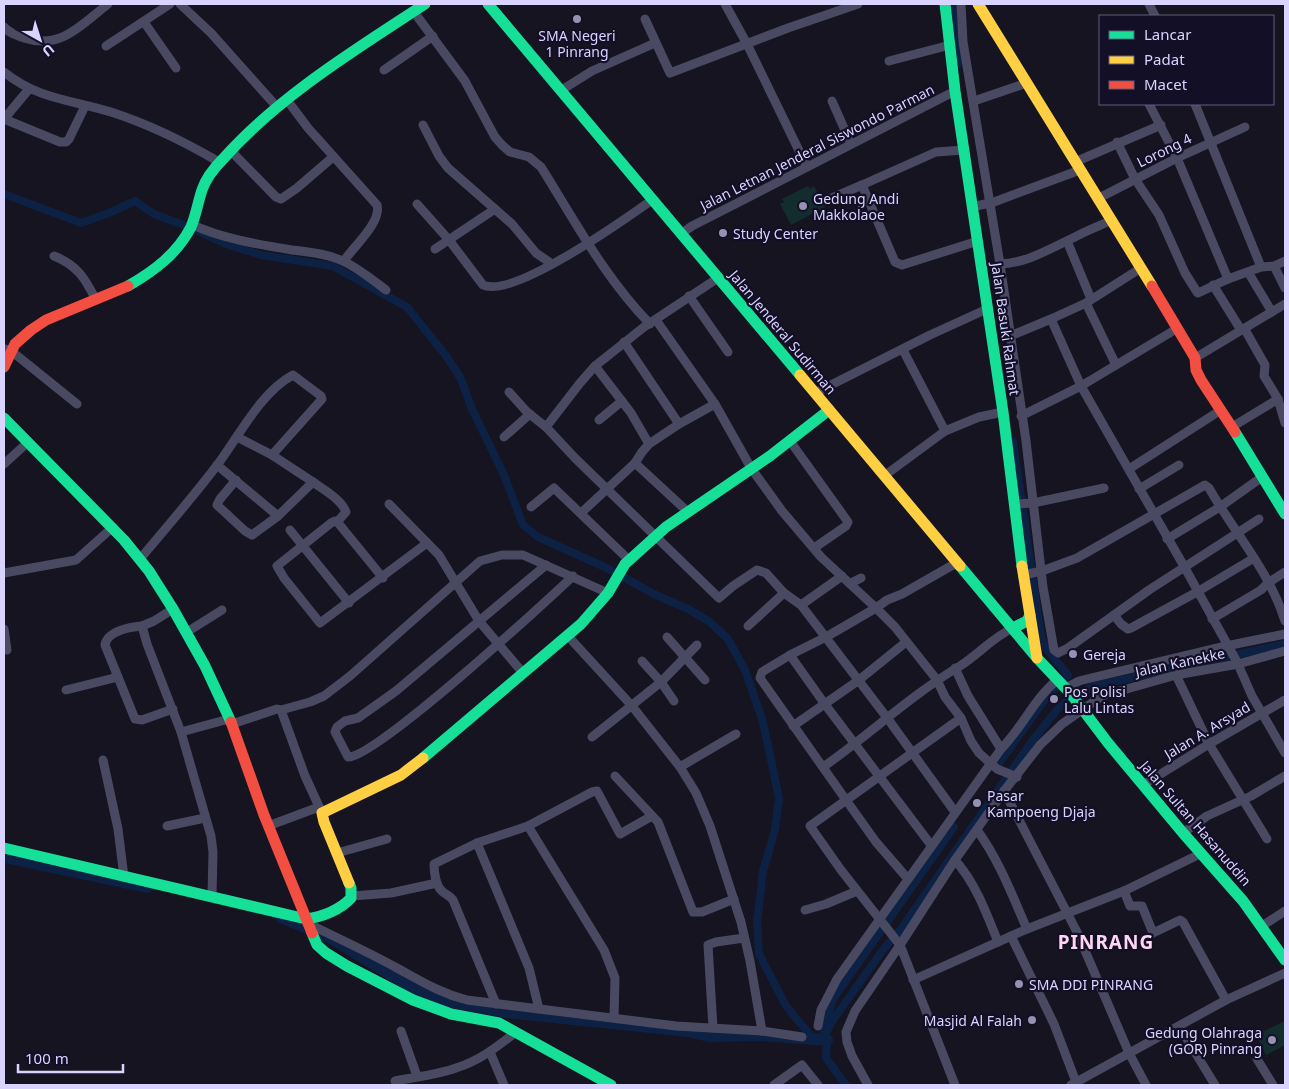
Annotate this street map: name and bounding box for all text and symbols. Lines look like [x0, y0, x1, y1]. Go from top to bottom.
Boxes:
marker: SMA Negeri 1 Pinrang [571, 13, 583, 25]
north arrow [15, 15, 65, 65]
legend [1099, 15, 1274, 105]
text: Lancar [1144, 24, 1191, 44]
place label: SMA Negeri 1 Pinrang [538, 26, 616, 61]
text: U [38, 40, 59, 61]
text: Padat [1144, 49, 1185, 69]
text: Macet [1144, 74, 1188, 94]
street label: Jalan Letnan Jenderal Siswondo Parman [695, 79, 937, 216]
street label: Lorong 4 [1133, 129, 1195, 171]
place label: Gedung Andi Makkolaoe [813, 189, 899, 224]
marker: Gedung Andi Makkolaoe [797, 200, 809, 212]
place label: Study Center [733, 224, 818, 243]
marker: Study Center [717, 227, 729, 239]
street label: Jalan Basuki Rahmat [987, 260, 1025, 397]
street label: Jalan Jenderal Sudirman [724, 264, 841, 398]
street label: Jalan Kanekke [1131, 643, 1227, 681]
place label: Gereja [1083, 645, 1126, 664]
marker: Gereja [1067, 648, 1079, 660]
place label: Pos Polisi Lalu Lintas [1064, 682, 1135, 717]
marker: Pos Polisi Lalu Lintas [1048, 693, 1060, 705]
street label: Jalan A. Arsyad [1159, 697, 1253, 764]
street label: Jalan Sultan Hasanuddin [1135, 755, 1256, 890]
place label: Pasar Kampoeng Djaja [987, 786, 1096, 821]
marker: Pasar Kampoeng Djaja [971, 797, 983, 809]
district label: PINRANG [1058, 929, 1154, 955]
place label: SMA DDI PINRANG [1029, 975, 1153, 994]
marker: SMA DDI PINRANG [1013, 978, 1025, 990]
place label: Masjid Al Falah [924, 1011, 1022, 1030]
marker: Masjid Al Falah [1026, 1014, 1038, 1026]
place label: Gedung Olahraga (GOR) Pinrang [1145, 1023, 1262, 1058]
marker: Gedung Olahraga (GOR) Pinrang [1266, 1034, 1278, 1046]
scale bar [18, 1042, 122, 1074]
text: 100 m [25, 1048, 69, 1068]

